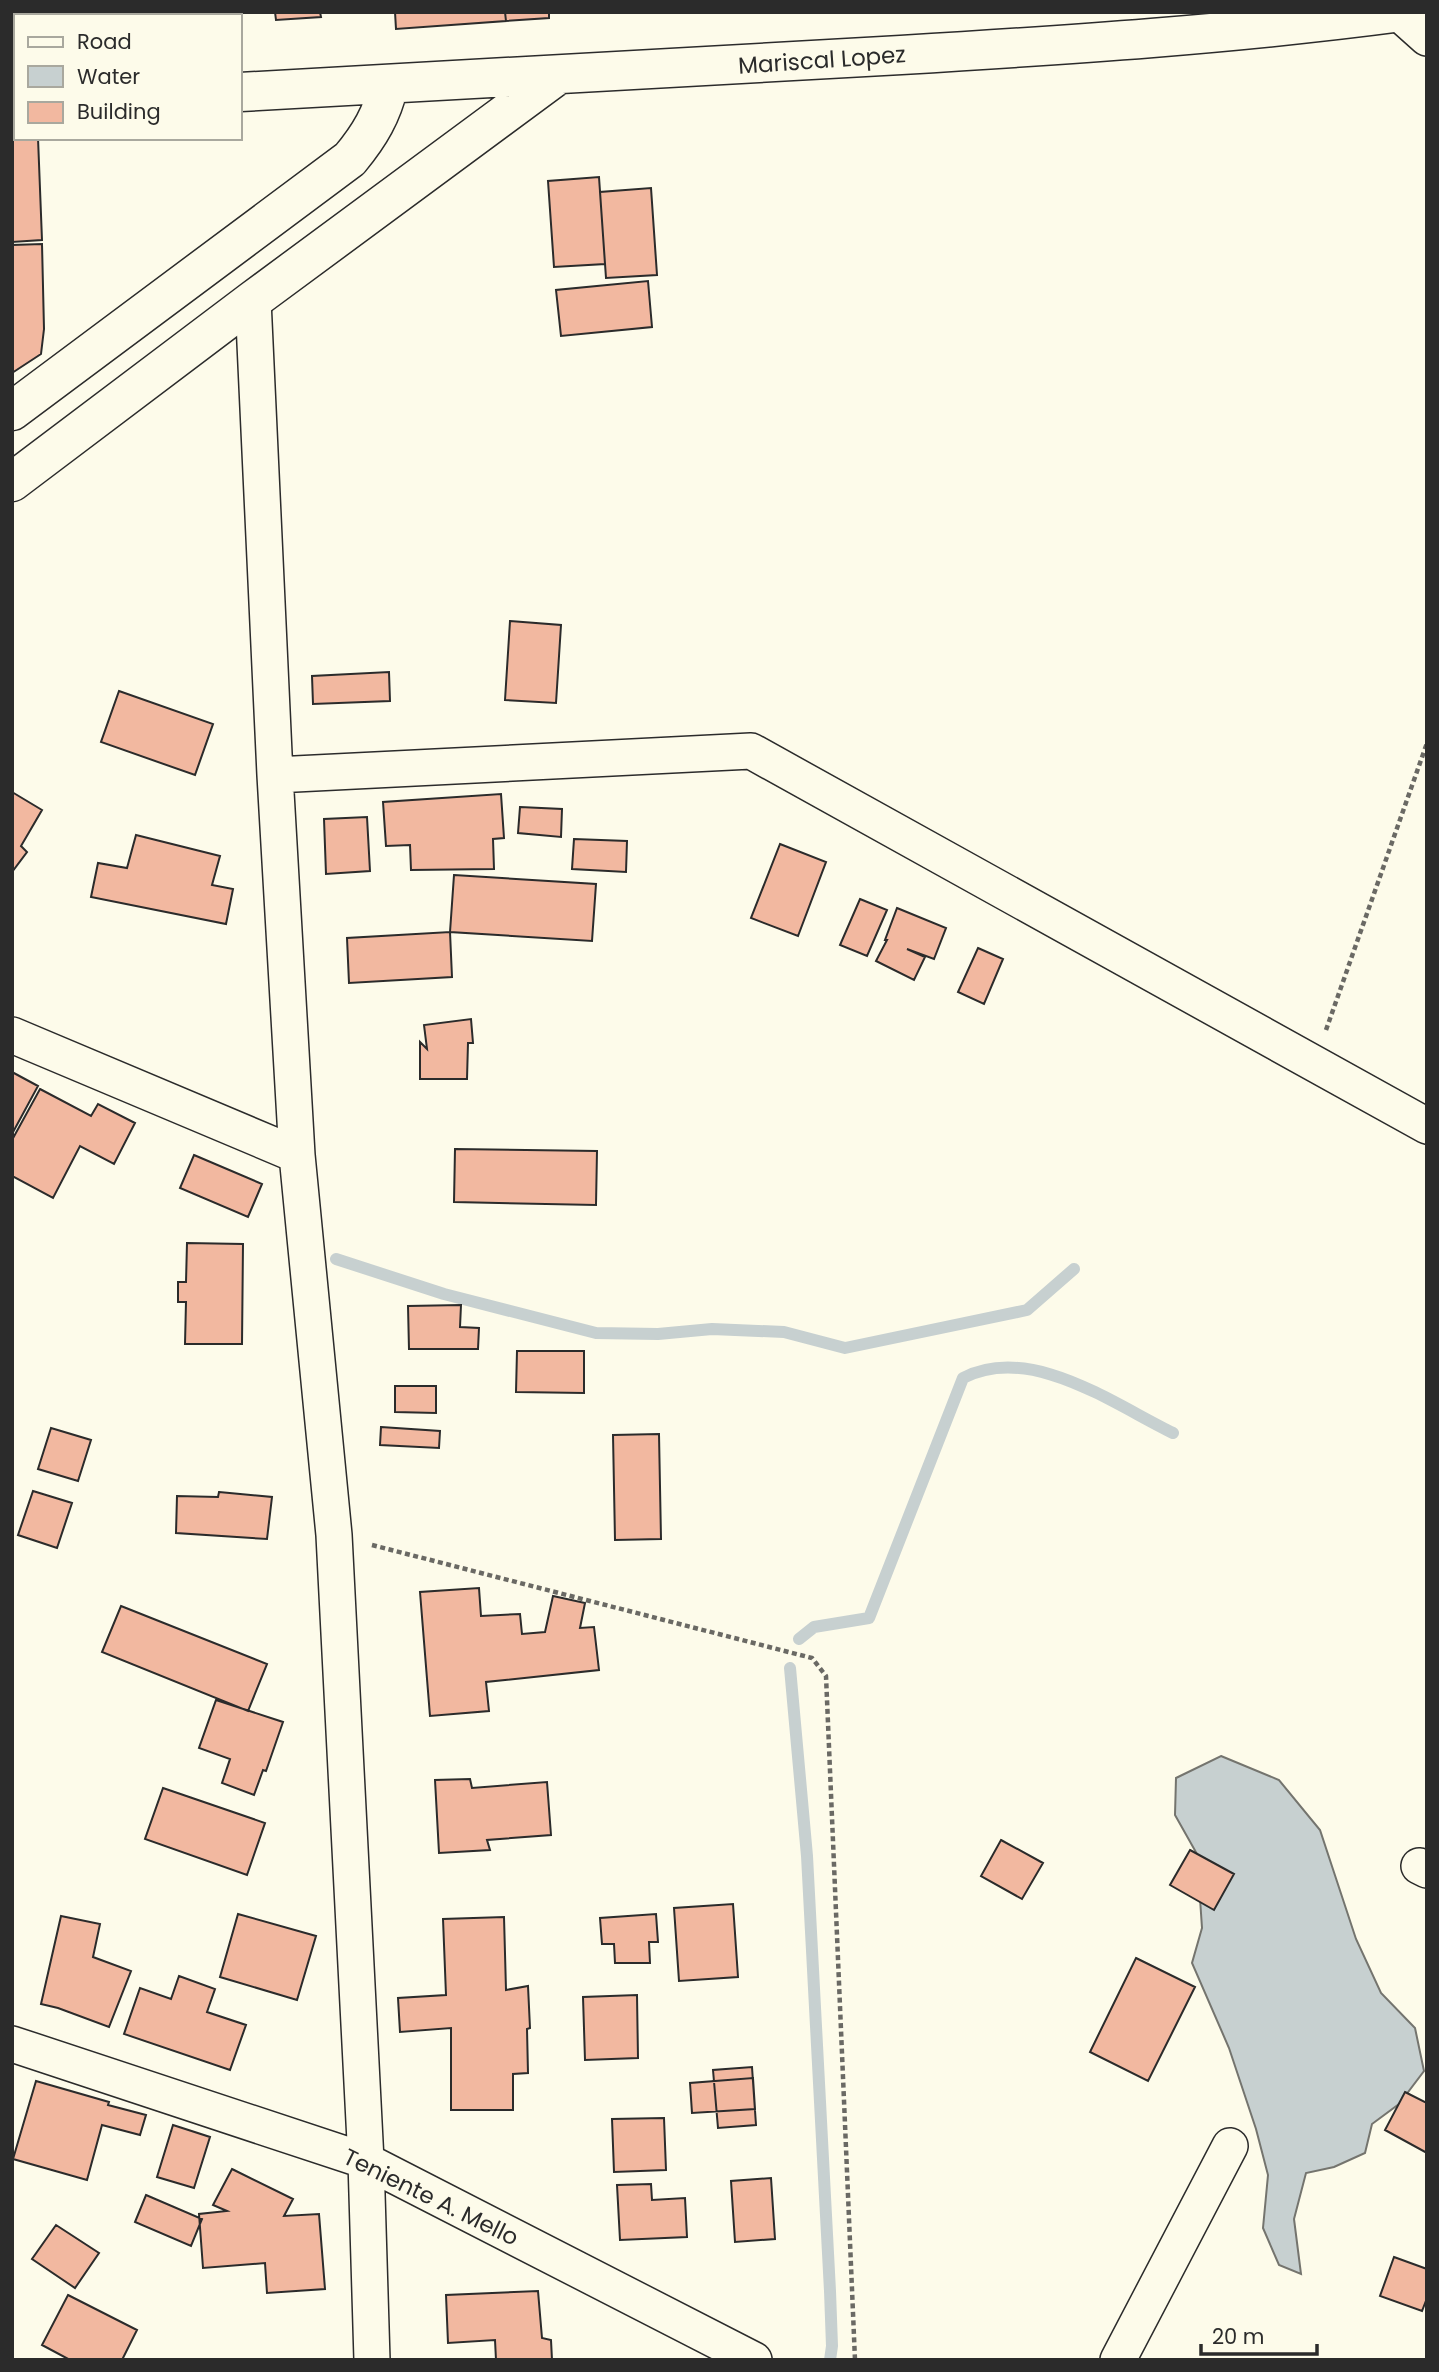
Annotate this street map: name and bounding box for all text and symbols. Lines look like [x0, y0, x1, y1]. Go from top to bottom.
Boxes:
legend [14, 14, 242, 140]
text: Road [77, 27, 132, 56]
street label: Mariscal Lopez [737, 38, 907, 82]
text: Water [77, 62, 140, 91]
text: Building [77, 97, 161, 126]
street label: Teniente A. Mello [338, 2141, 524, 2253]
scale bar [1201, 2312, 1316, 2356]
text: 20 m [1212, 2322, 1265, 2351]

